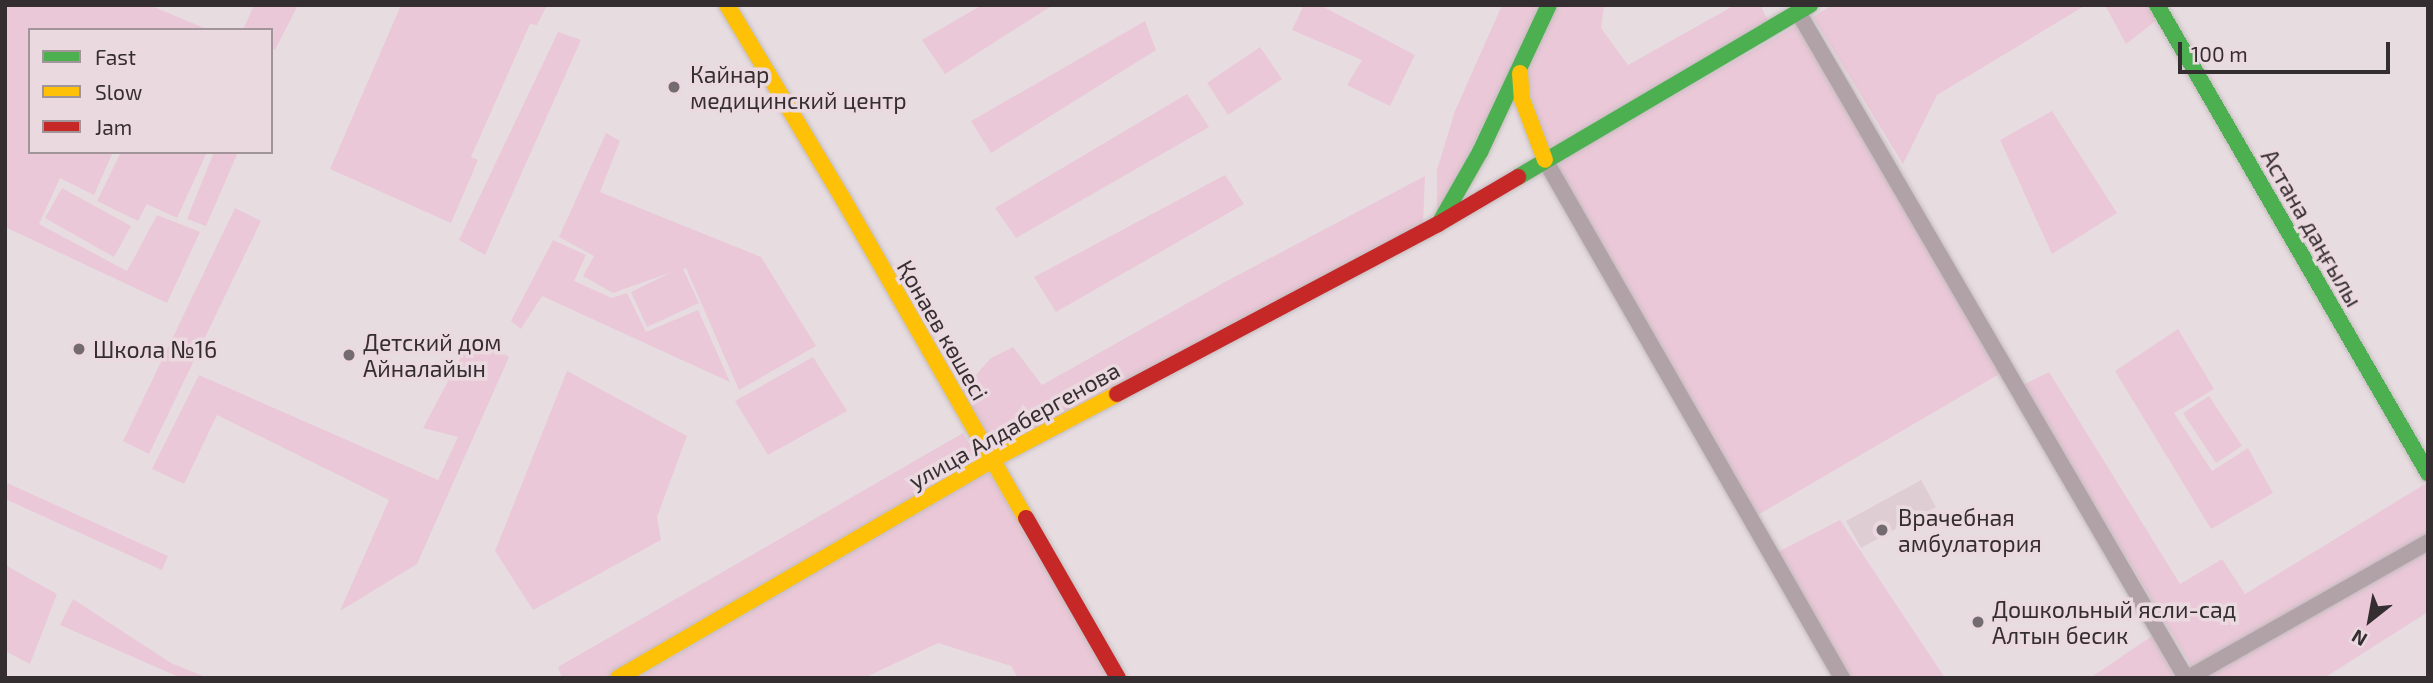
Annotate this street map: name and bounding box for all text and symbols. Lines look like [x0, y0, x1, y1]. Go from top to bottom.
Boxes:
legend [28, 28, 273, 154]
scale bar [2181, 28, 2393, 72]
text: 100 m [2191, 41, 2248, 66]
text: Fast [95, 44, 136, 69]
place label: Кайнар медицинский центр [690, 60, 907, 114]
marker: Кайнар медицинский центр [664, 77, 684, 97]
text: Slow [95, 79, 142, 104]
text: Jam [95, 114, 132, 139]
street label: Астана даңғылы [2256, 144, 2368, 312]
street label: Қонаев көшесі [892, 255, 994, 405]
place label: Детский дом Айналайын [363, 328, 502, 382]
place label: Школа №16 [93, 335, 217, 363]
marker: Школа №16 [71, 341, 87, 357]
marker: Детский дом Айналайын [341, 347, 357, 363]
street label: улица Алдабергенова [904, 356, 1124, 494]
place label: Врачебная амбулатория [1898, 503, 2042, 557]
marker: Врачебная амбулатория [1872, 520, 1892, 540]
north arrow [2335, 585, 2405, 655]
place label: Дошкольный ясли-сад Алтын бесик [1992, 595, 2236, 649]
marker: Дошкольный ясли-сад Алтын бесик [1970, 614, 1986, 630]
text: N [2347, 625, 2371, 652]

